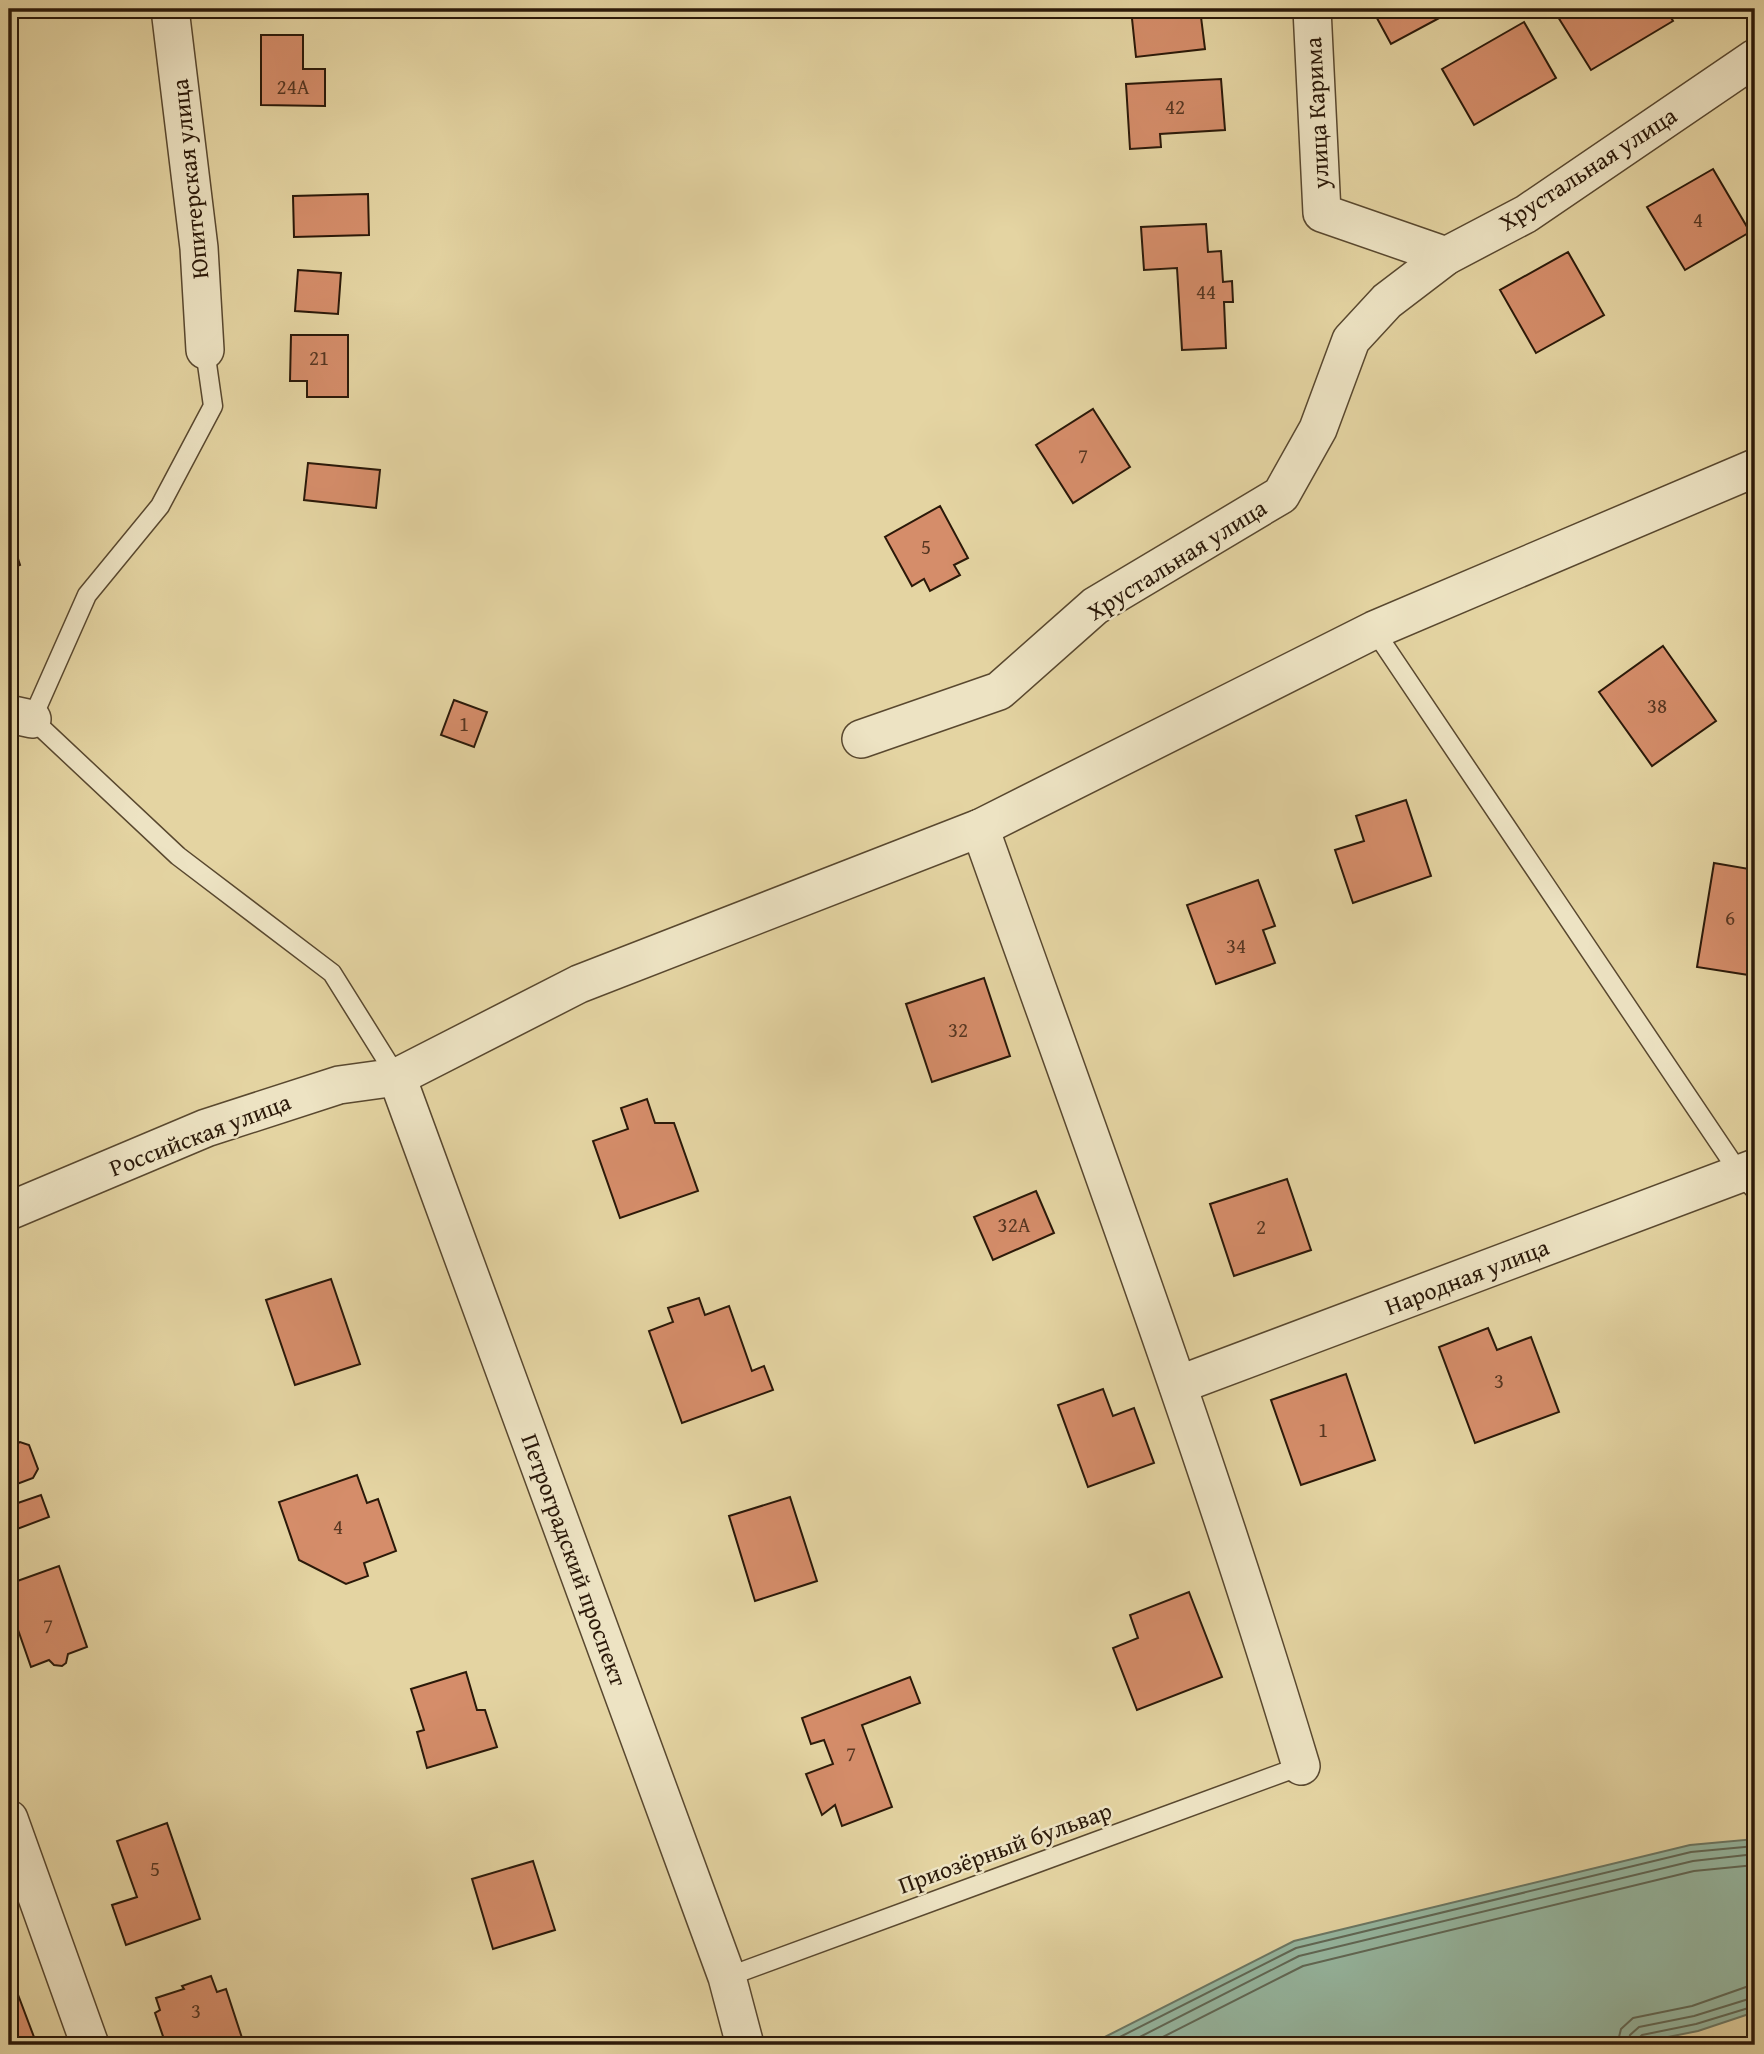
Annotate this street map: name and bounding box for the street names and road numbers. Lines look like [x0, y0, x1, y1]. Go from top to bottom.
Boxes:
street label: улица Карима [1295, 36, 1338, 191]
street label: Юпитерская улица [162, 77, 217, 281]
street label: Хрустальная улица [1492, 98, 1684, 239]
street label: Хрустальная улица [1080, 490, 1274, 629]
street label: Российская улица [104, 1084, 296, 1185]
street label: Народная улица [1380, 1229, 1554, 1324]
street label: Петроградский проспект [512, 1429, 637, 1691]
street label: Приозёрный бульвар [893, 1793, 1117, 1902]

